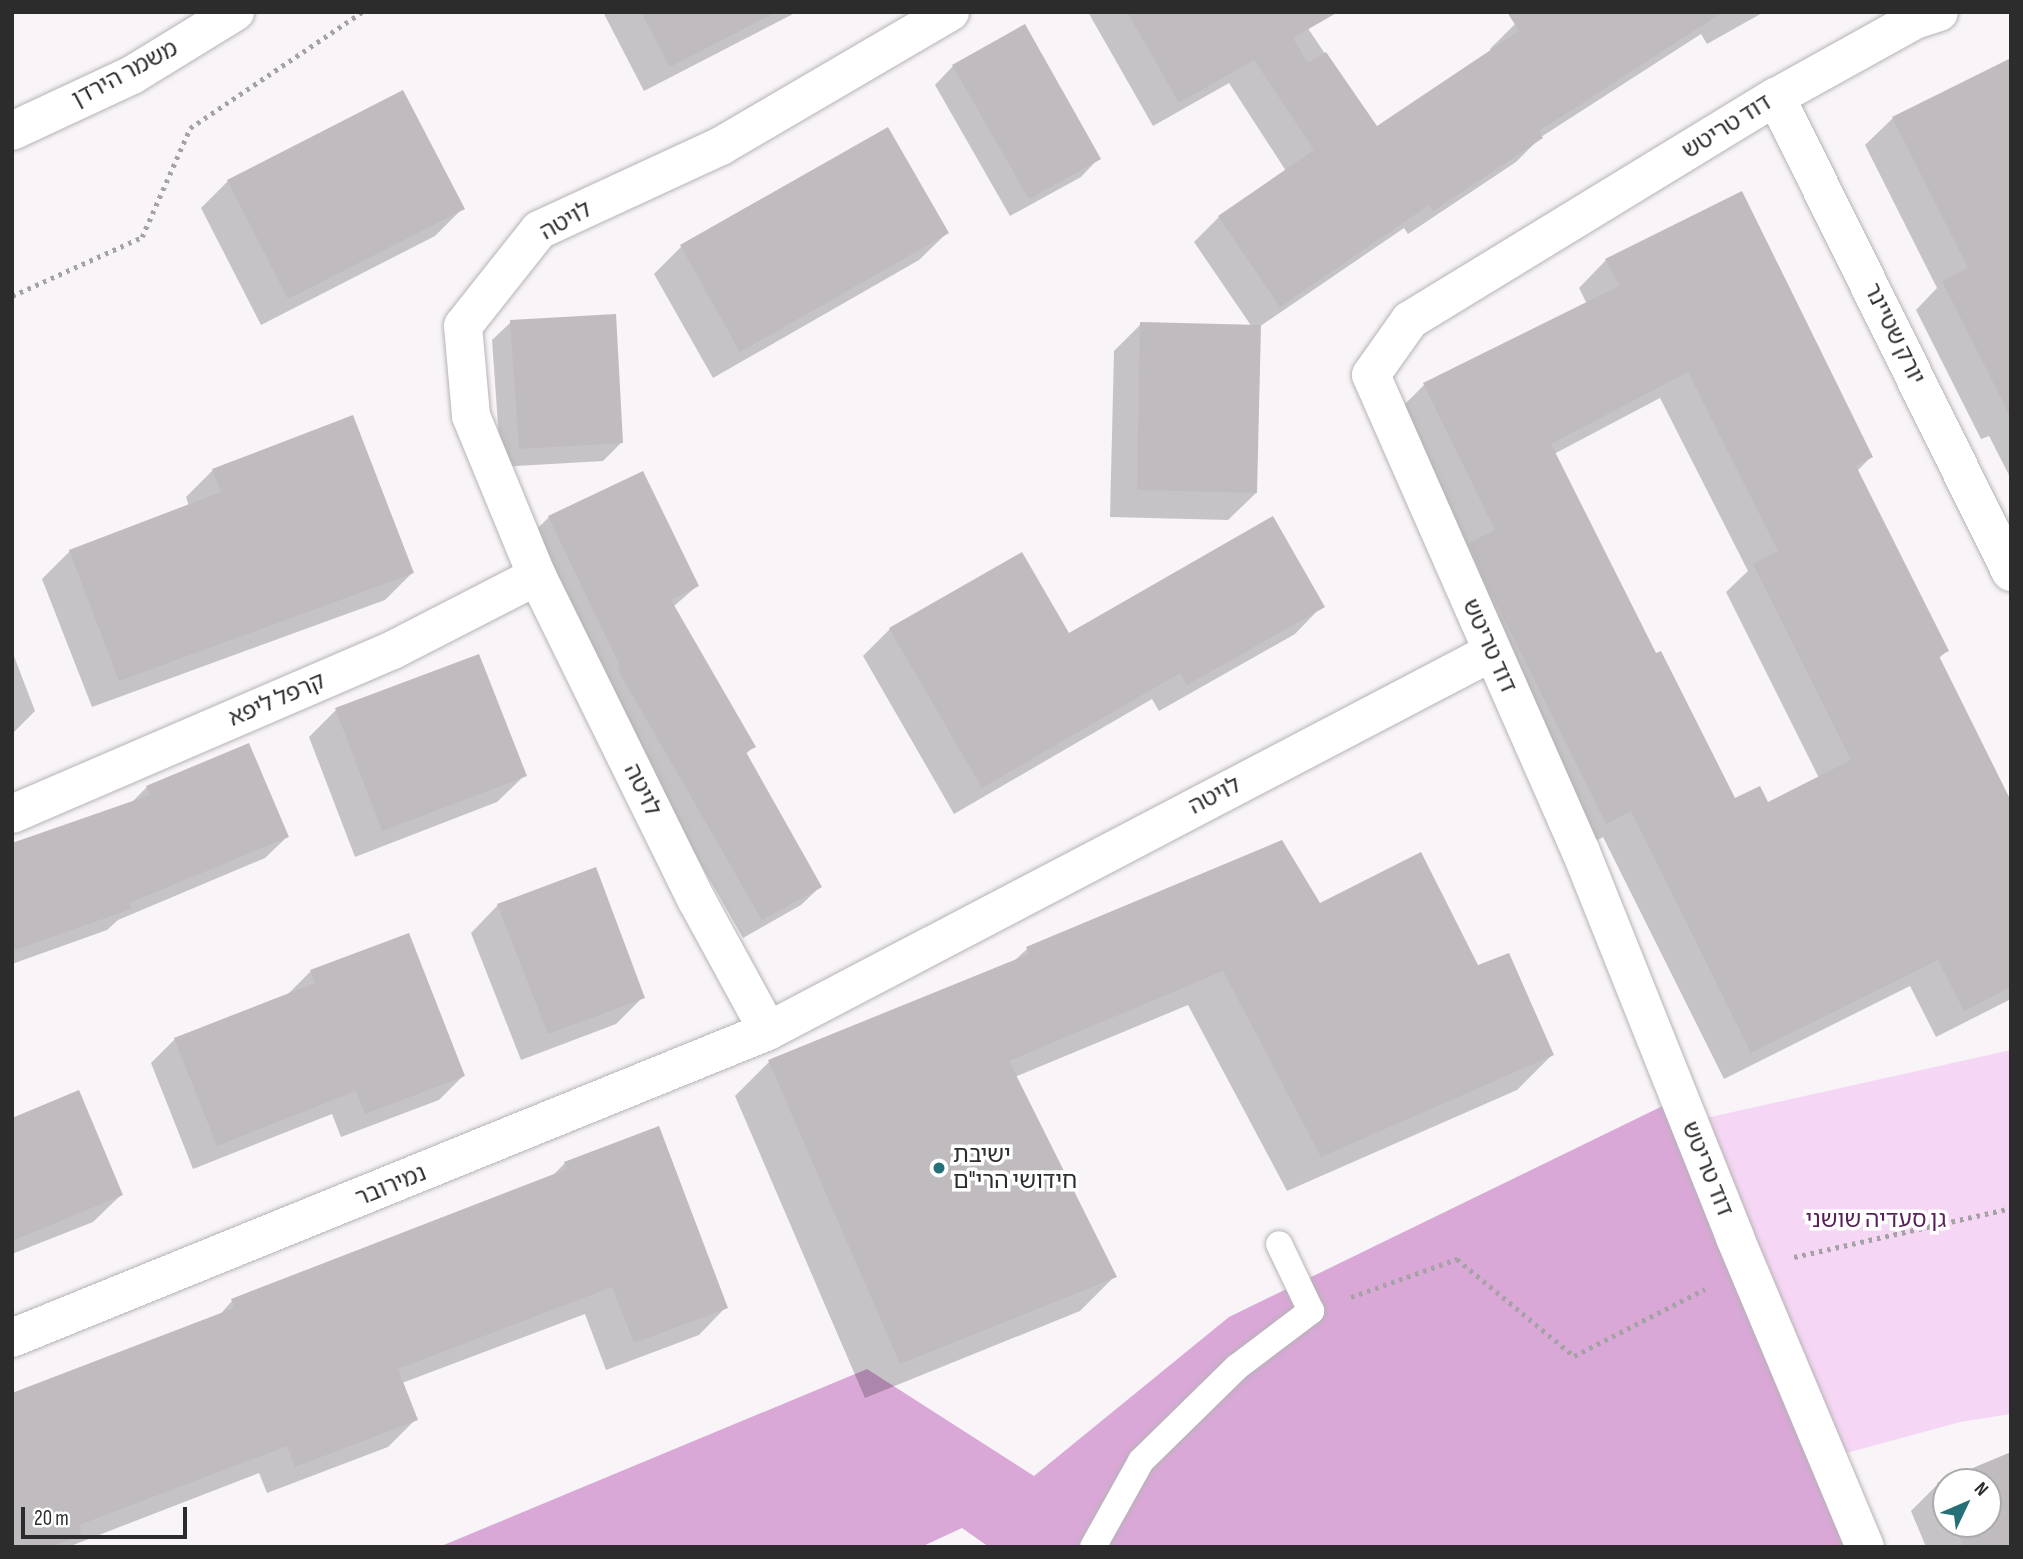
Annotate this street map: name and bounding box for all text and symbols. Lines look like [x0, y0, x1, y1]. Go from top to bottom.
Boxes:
street label: משמר הירדן [67, 35, 183, 113]
street label: דוד טריטש [1677, 89, 1777, 165]
street label: לויטה [535, 196, 597, 246]
street label: יורק שטיינר [1858, 279, 1930, 389]
street label: דוד טריטש [1456, 595, 1522, 697]
street label: קרפל ליפא [225, 667, 329, 733]
street label: לויטה [618, 759, 666, 821]
street label: לויטה [1184, 771, 1246, 821]
street label: דוד טריטש [1676, 1118, 1738, 1220]
place label: ישיבת חידושי הרי"ם [953, 1141, 1077, 1195]
street label: נמירובר [352, 1159, 430, 1213]
marker: ישיבת חידושי הרי"ם [931, 1160, 947, 1176]
park label: גן סעדיה שושני [1806, 1206, 1946, 1234]
north arrow [1932, 1468, 2002, 1538]
text: N [1969, 1478, 1993, 1501]
scale bar [24, 1492, 191, 1536]
text: 20 m [34, 1506, 69, 1531]

